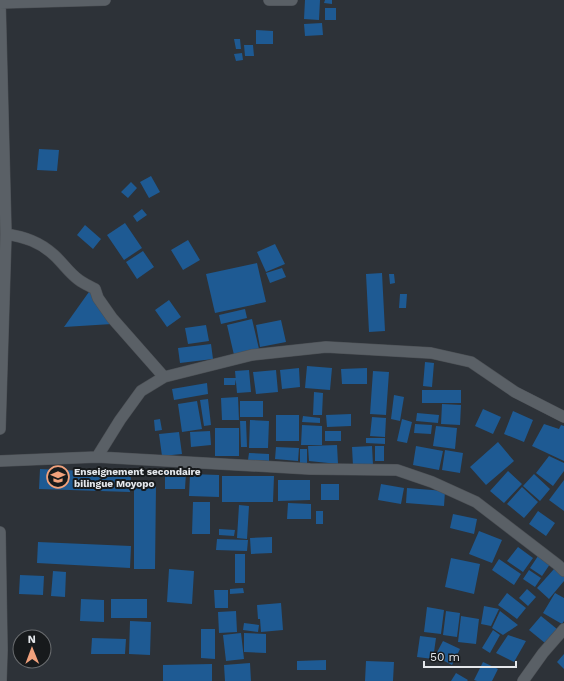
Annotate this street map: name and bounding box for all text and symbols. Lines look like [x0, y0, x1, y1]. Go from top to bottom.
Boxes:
school or university icon: Enseignement secondaire bilingue Moyopo [45, 464, 71, 490]
place label: Enseignement secondaire bilingue Moyopo [74, 466, 201, 489]
north arrow [12, 629, 52, 669]
text: N [28, 633, 36, 646]
scale bar [424, 643, 516, 669]
text: 50 m [430, 650, 460, 664]

